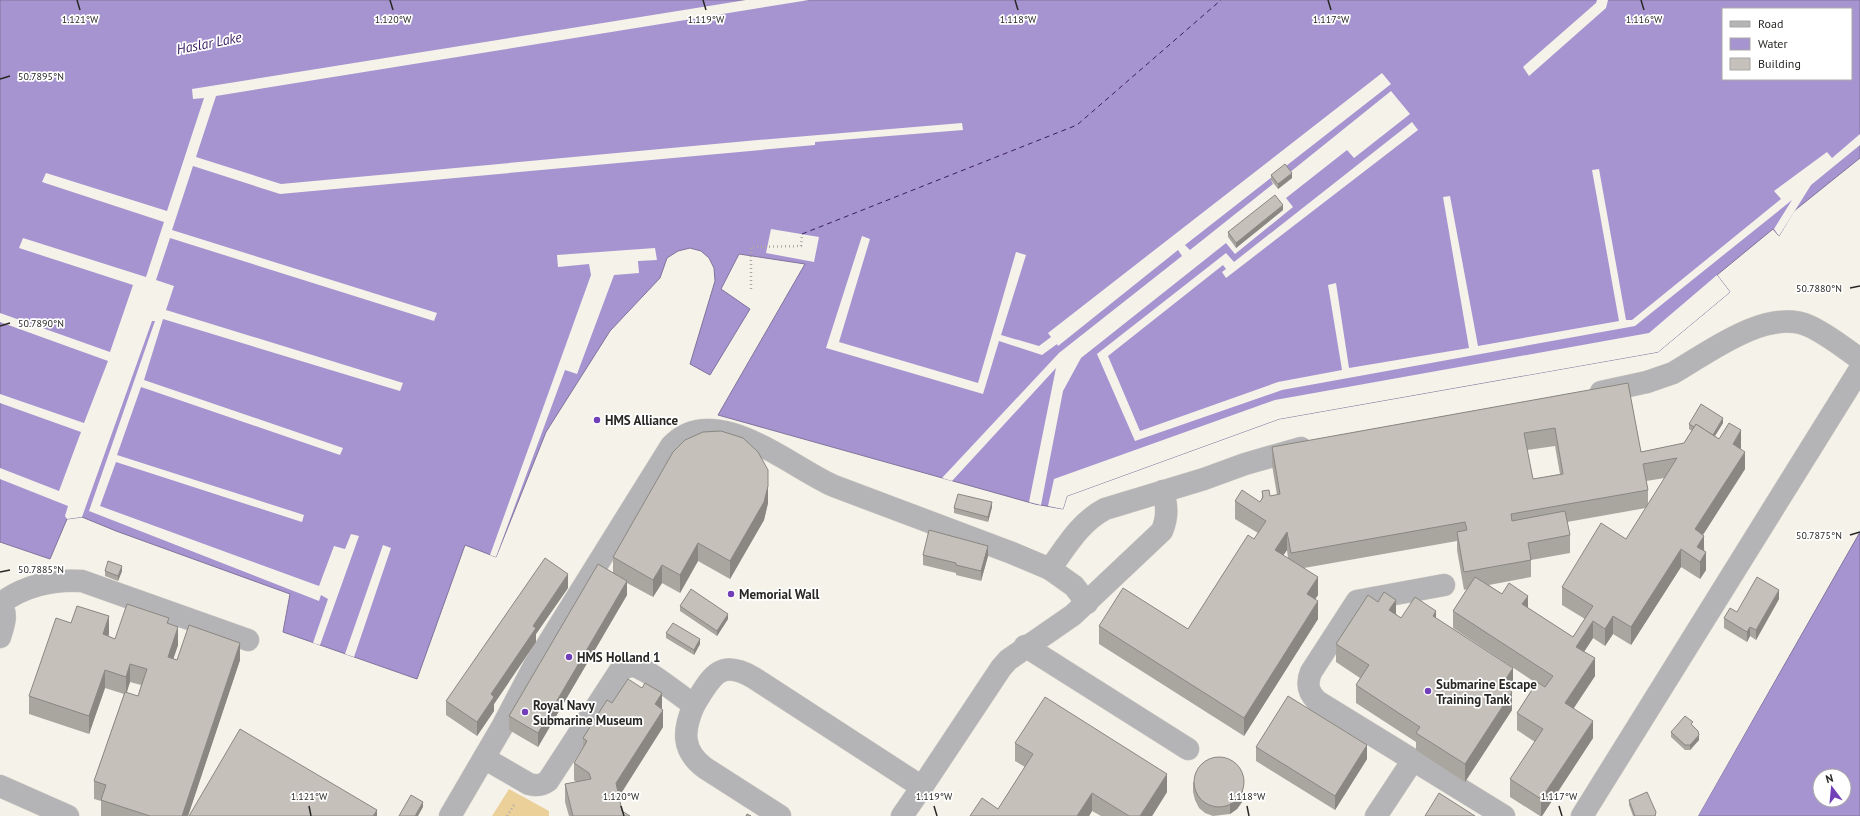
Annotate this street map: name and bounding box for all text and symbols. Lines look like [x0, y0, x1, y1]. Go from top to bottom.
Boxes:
legend [1722, 8, 1852, 80]
text: 1.121°W [62, 13, 99, 26]
text: 1.120°W [375, 13, 412, 26]
text: 1.119°W [688, 13, 725, 26]
text: 1.118°W [1000, 13, 1037, 26]
text: 1.117°W [1313, 13, 1350, 26]
text: 1.116°W [1626, 13, 1663, 26]
text: Road [1758, 16, 1783, 31]
water label: Haslar Lake [175, 28, 244, 58]
text: Water [1758, 36, 1788, 51]
text: Building [1758, 56, 1801, 71]
text: 50.7895°N [18, 70, 64, 83]
text: 50.7880°N [1796, 282, 1842, 295]
text: 50.7890°N [18, 317, 64, 330]
place label: HMS Alliance [605, 412, 678, 429]
marker: HMS Alliance [592, 415, 602, 425]
text: 50.7875°N [1796, 529, 1842, 542]
text: 50.7885°N [18, 563, 64, 576]
place label: Memorial Wall [739, 586, 820, 603]
marker: Memorial Wall [726, 589, 736, 599]
place label: HMS Holland 1 [577, 649, 660, 666]
marker: HMS Holland 1 [564, 652, 574, 662]
place label: Submarine Escape Training Tank [1436, 676, 1537, 708]
marker: Submarine Escape Training Tank [1423, 686, 1433, 696]
place label: Royal Navy Submarine Museum [533, 697, 643, 729]
marker: Royal Navy Submarine Museum [520, 707, 530, 717]
north arrow [1812, 768, 1852, 808]
text: N [1824, 771, 1835, 786]
text: 1.121°W [291, 790, 328, 803]
text: 1.120°W [603, 790, 640, 803]
text: 1.119°W [916, 790, 953, 803]
text: 1.118°W [1229, 790, 1266, 803]
text: 1.117°W [1541, 790, 1578, 803]

